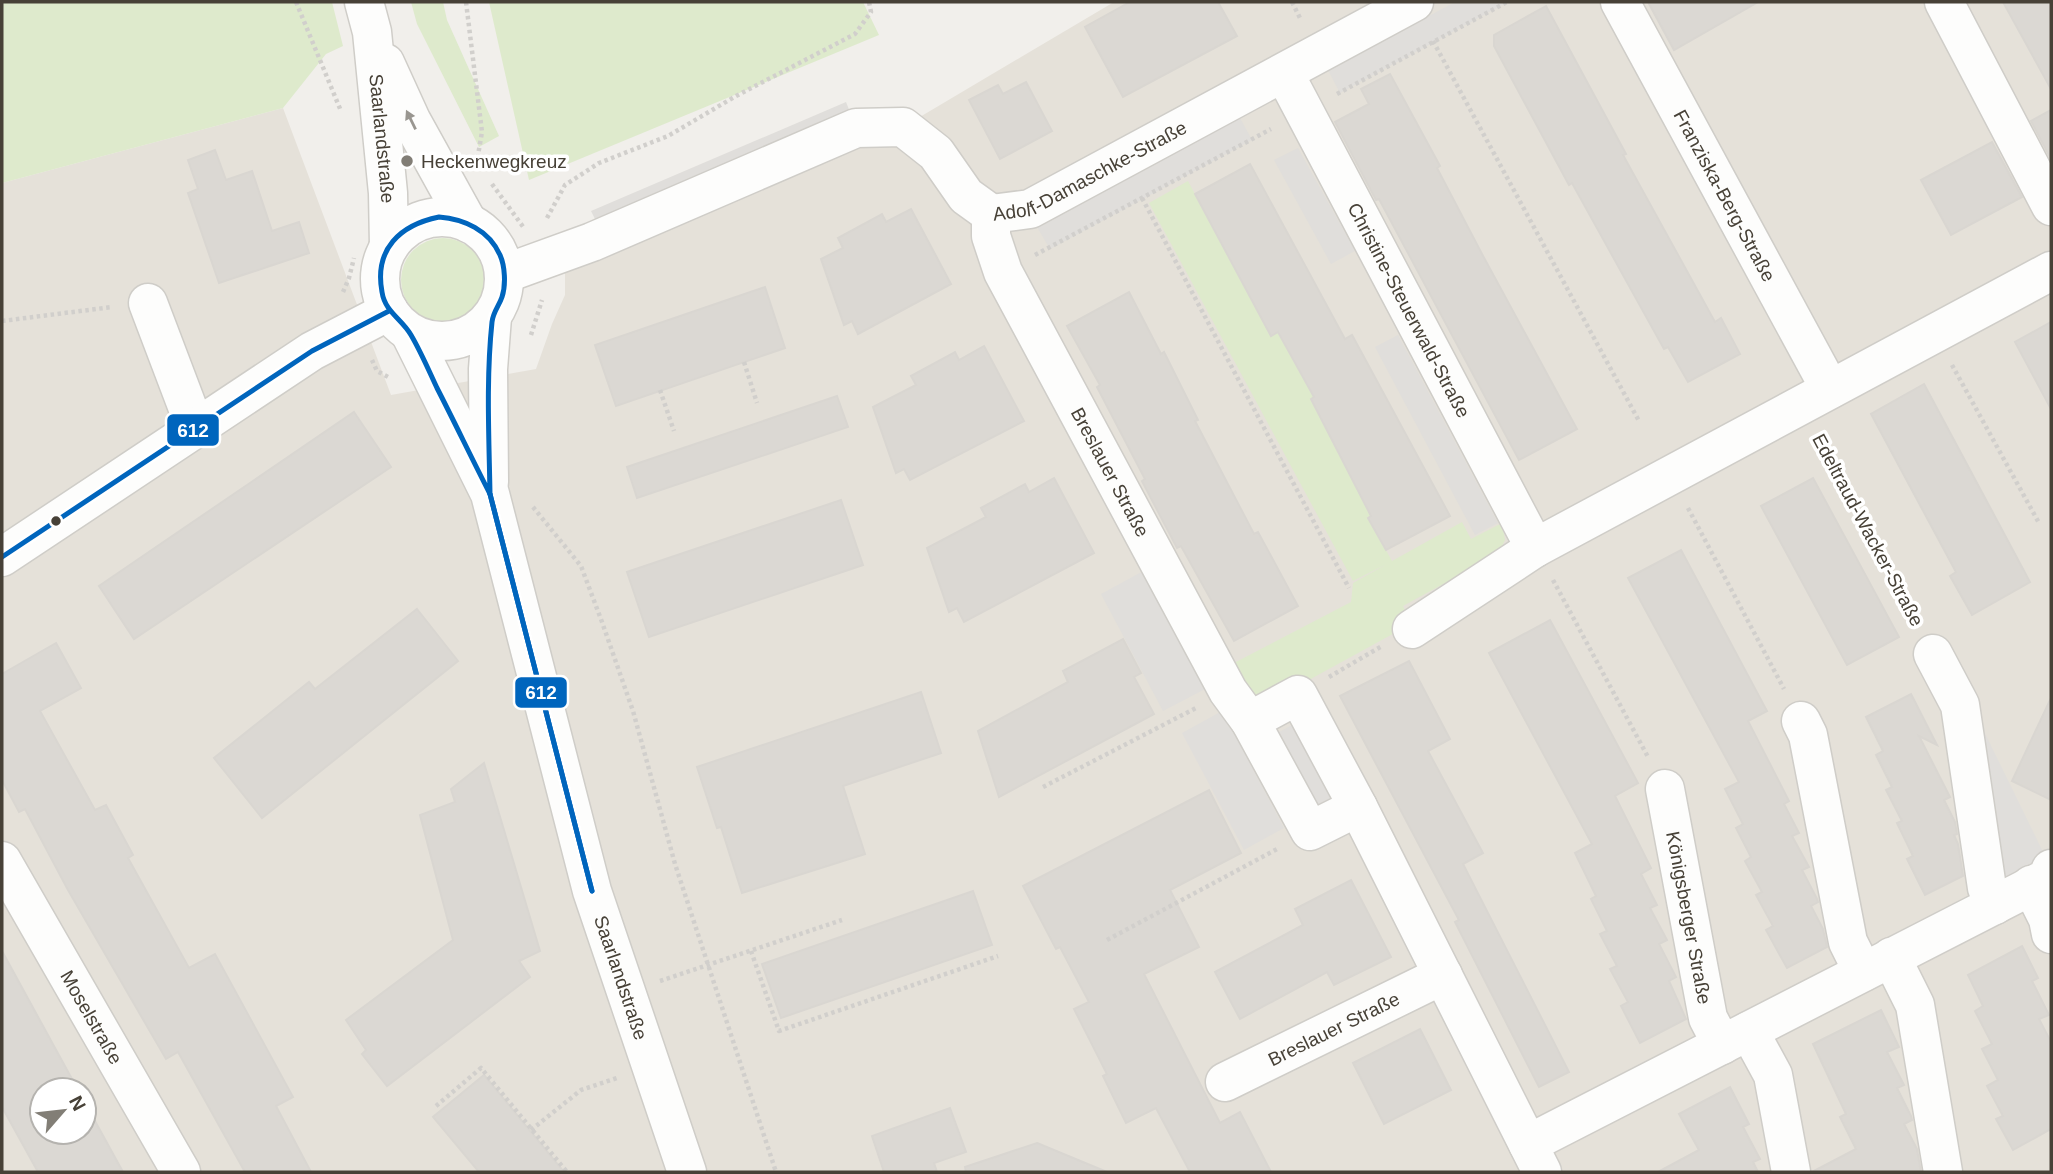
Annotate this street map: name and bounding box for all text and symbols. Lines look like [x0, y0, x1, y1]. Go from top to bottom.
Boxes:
street label: Saarlandstraße [366, 73, 399, 203]
street label: Franziska-Berg-Straße [1670, 106, 1780, 285]
one-way arrow [406, 110, 417, 130]
street label: Adolf-Damaschke-Straße [991, 116, 1190, 224]
place label: Heckenwegkreuz [421, 151, 567, 172]
marker: Heckenwegkreuz [399, 153, 415, 169]
street label: Christine-Steuerwald-Straße [1344, 199, 1475, 421]
street label: Breslauer Straße [1067, 404, 1154, 540]
line badge: 612 [166, 413, 220, 447]
text: 612 [177, 420, 209, 441]
street label: Edeltraud-Wacker-Straße [1808, 430, 1928, 630]
unlabelled marker [49, 514, 63, 528]
line badge: 612 [514, 676, 568, 709]
text: 612 [525, 682, 557, 703]
street label: Königsberger Straße [1663, 830, 1716, 1006]
street label: Saarlandstraße [590, 913, 652, 1042]
street label: Moselstraße [57, 966, 127, 1068]
street label: Breslauer Straße [1264, 988, 1403, 1070]
north arrow [28, 1076, 98, 1146]
text: N [65, 1092, 90, 1114]

